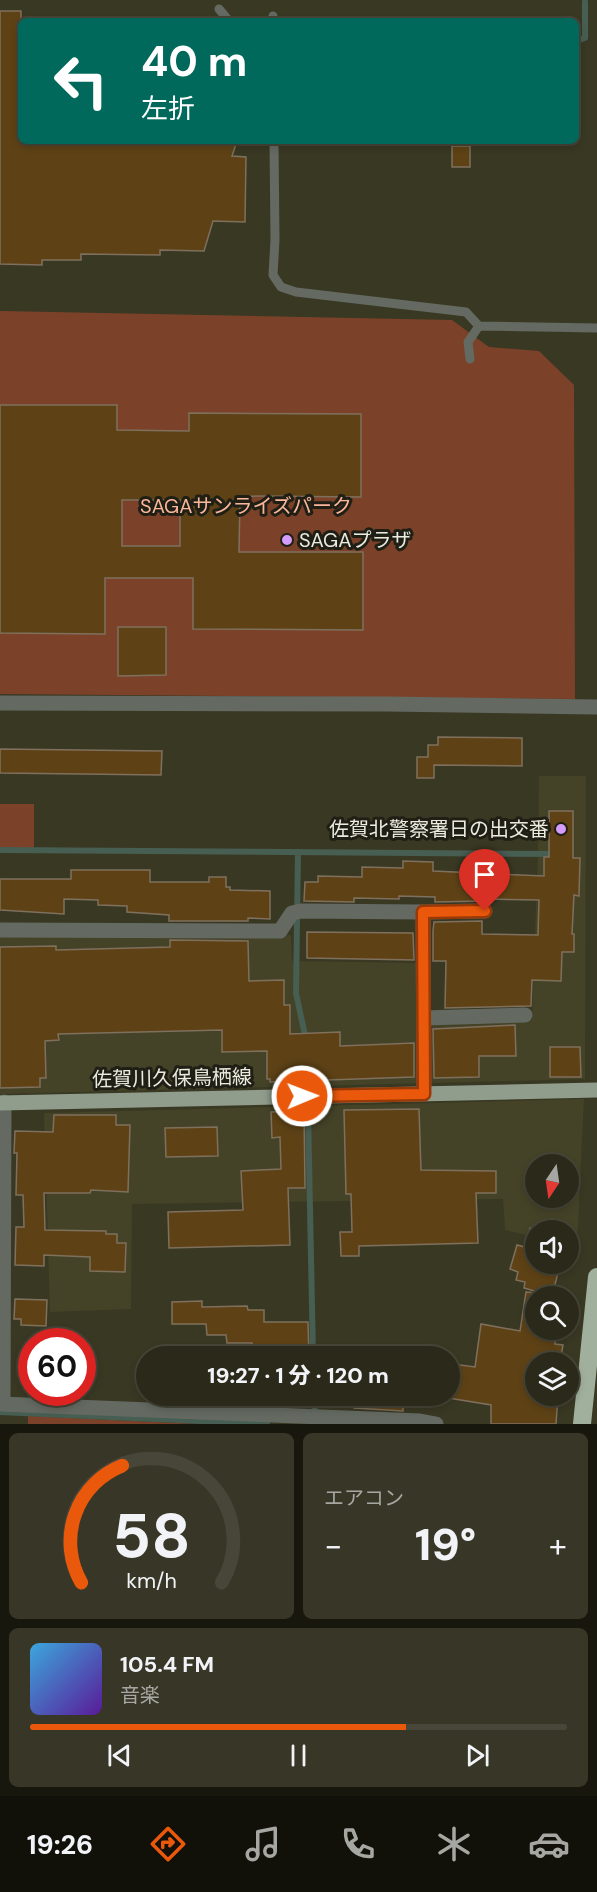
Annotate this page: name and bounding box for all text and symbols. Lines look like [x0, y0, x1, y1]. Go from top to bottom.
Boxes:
text: 40 m [141, 34, 247, 89]
icon: left [42, 42, 120, 120]
text: 左折 [141, 91, 195, 126]
park label: SAGAサンライズパーク [140, 493, 352, 519]
place label: SAGAプラザ [299, 527, 412, 553]
marker: SAGAプラザ [280, 533, 294, 547]
place label: 佐賀北警察署日の出交番 [329, 816, 549, 842]
marker: 佐賀北警察署日の出交番 [554, 822, 568, 836]
pin [459, 849, 510, 911]
icon: arrive [468, 858, 501, 891]
street label: 佐賀川久保鳥栖線 [92, 1064, 252, 1092]
position arrow [270, 1064, 334, 1128]
north arrow [525, 1154, 579, 1208]
map controls [525, 1154, 579, 1406]
button: sound [525, 1220, 579, 1274]
button: search [525, 1286, 579, 1340]
speed limit sign: 60 [18, 1328, 96, 1406]
button: layers [525, 1352, 579, 1406]
text: 19:27 · 1 分 · 120 m [207, 1361, 389, 1390]
text: エアコン [324, 1485, 404, 1511]
text: 58 [112, 1495, 191, 1576]
text: 19° [415, 1515, 476, 1574]
text: − [324, 1524, 342, 1567]
text: + [549, 1524, 567, 1567]
text: km/h [126, 1567, 177, 1595]
text: 105.4 FM [120, 1650, 214, 1679]
text: 音楽 [120, 1682, 160, 1708]
icon: previous [103, 1739, 136, 1772]
icon: pause [282, 1739, 315, 1772]
icon: next [461, 1739, 494, 1772]
icon: directions [147, 1823, 189, 1865]
icon: music [242, 1823, 284, 1865]
icon: phone [337, 1823, 379, 1865]
icon: climate [433, 1823, 475, 1865]
icon: car [528, 1823, 570, 1865]
text: 19:26 [27, 1827, 93, 1862]

